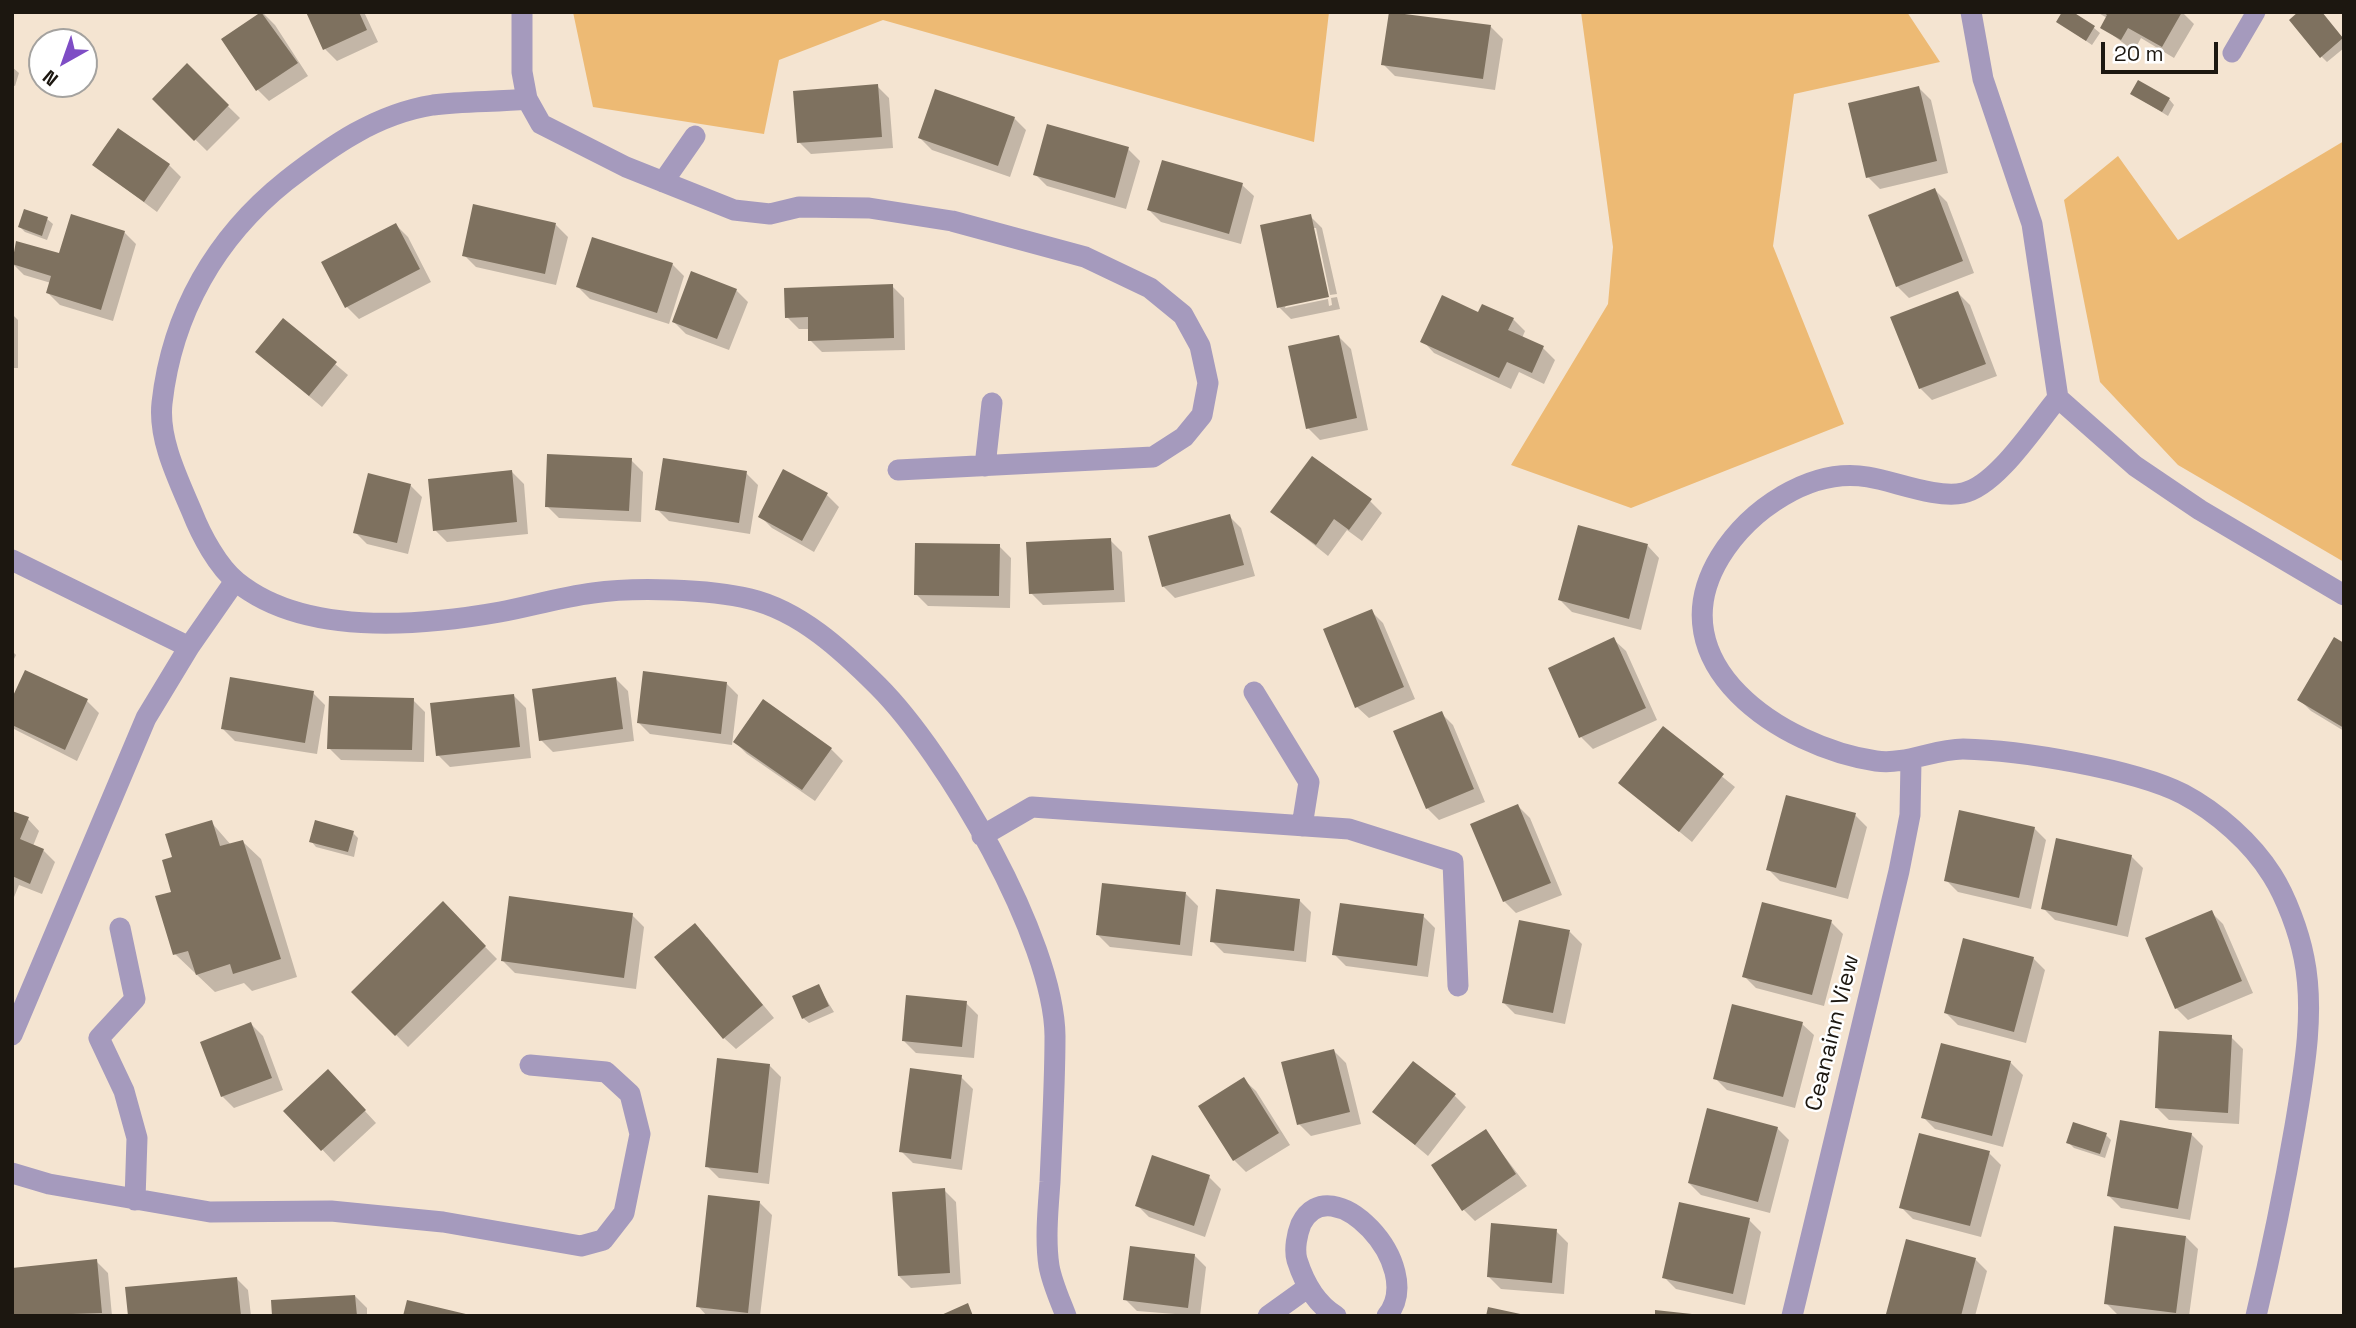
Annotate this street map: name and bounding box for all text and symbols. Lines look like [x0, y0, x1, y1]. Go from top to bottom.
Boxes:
north arrow [28, 28, 98, 98]
scale bar [2104, 28, 2221, 72]
text: 20 m [2114, 40, 2164, 67]
text: N [38, 64, 63, 92]
street label: Ceanainn View [1800, 952, 1866, 1114]

